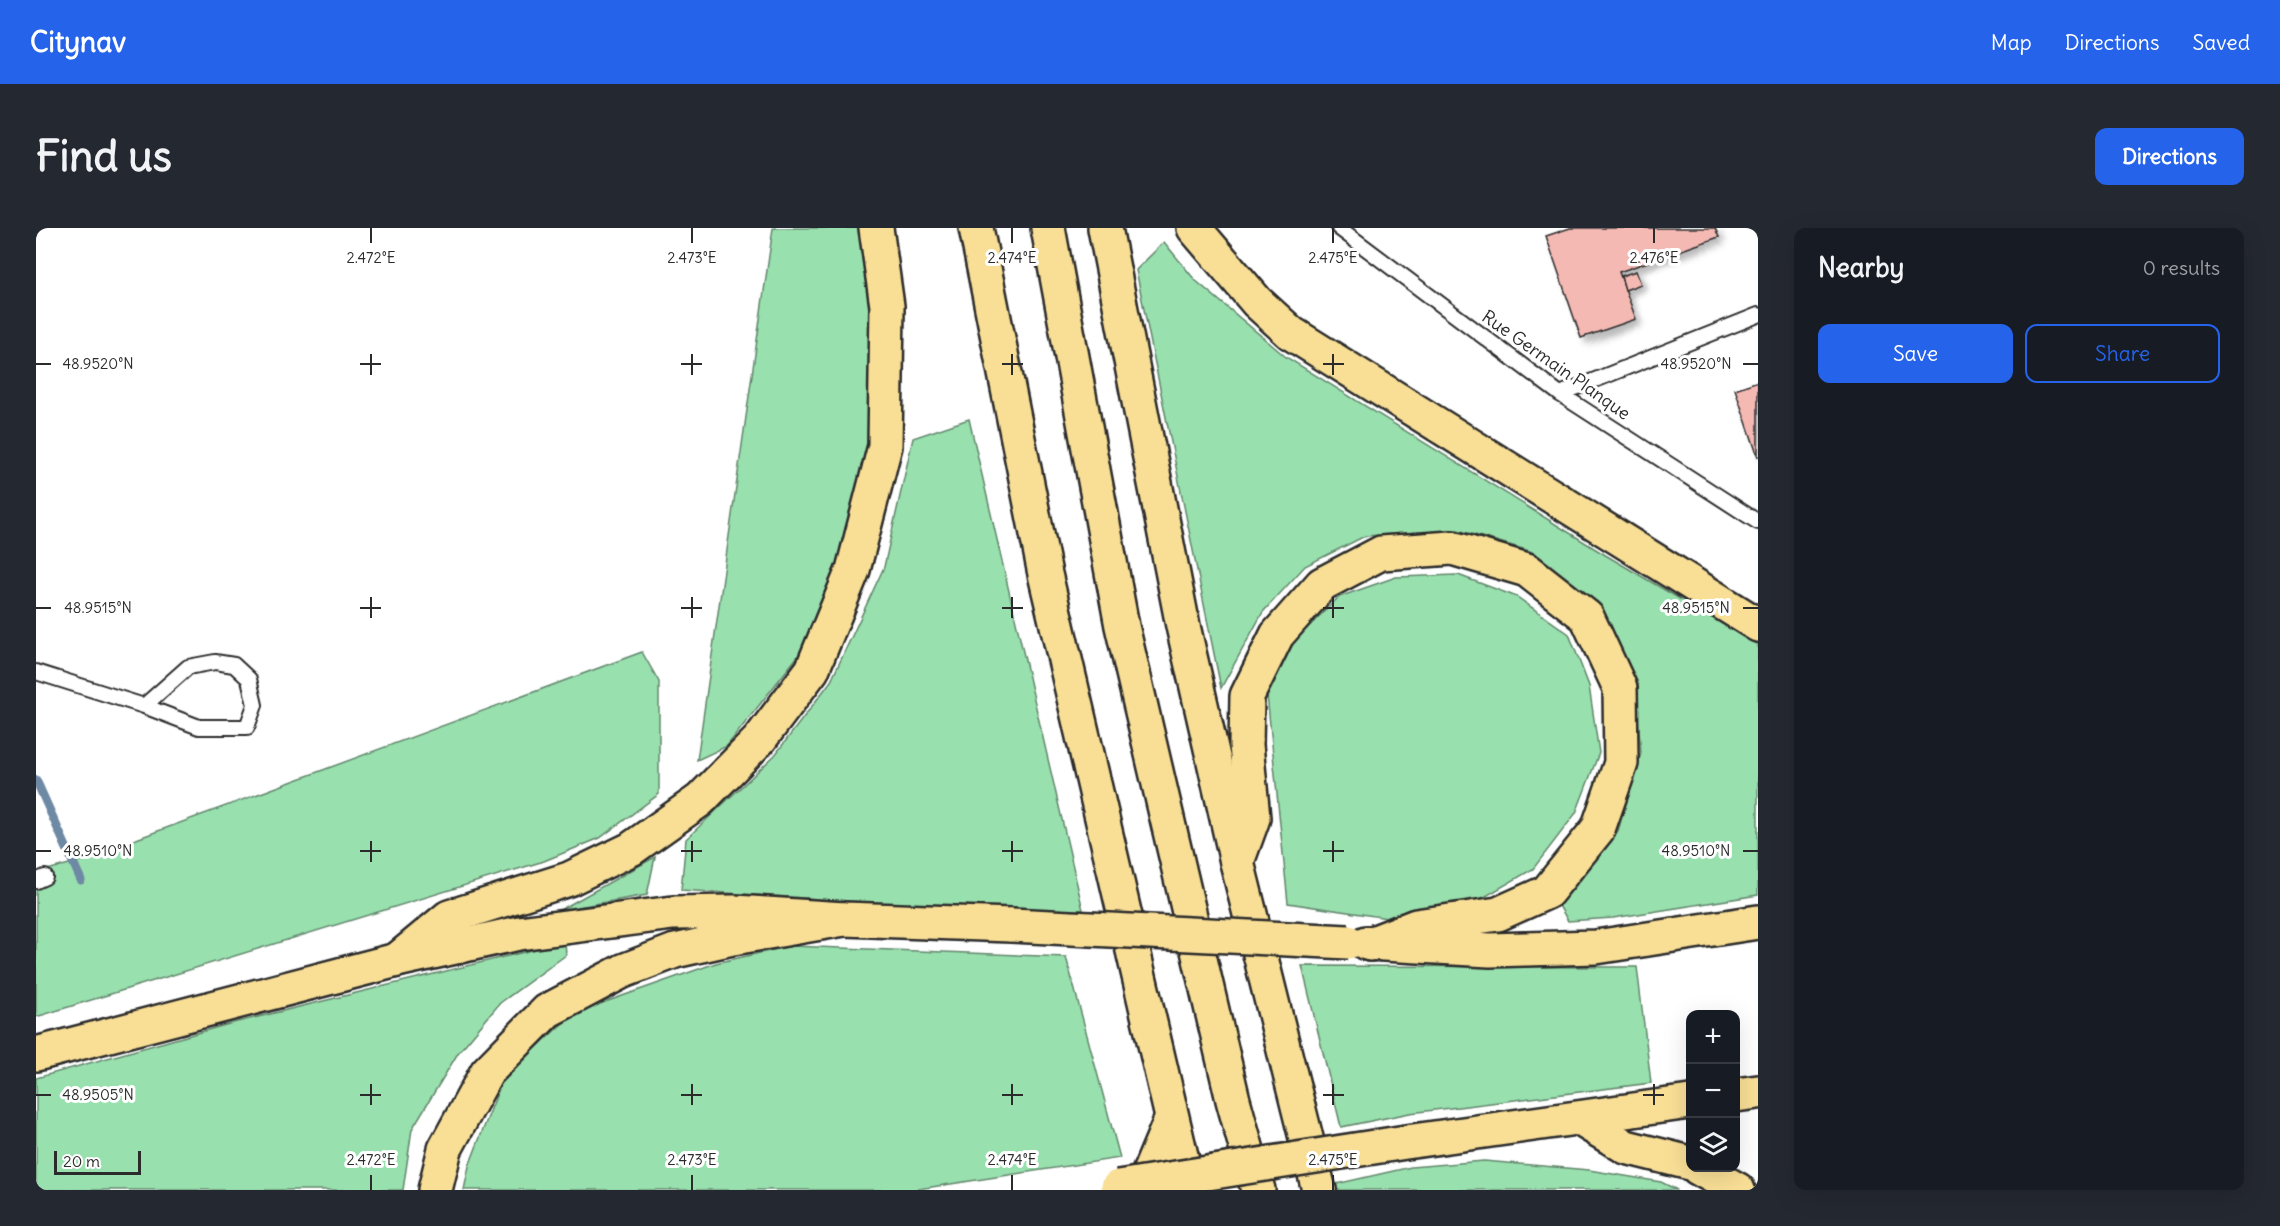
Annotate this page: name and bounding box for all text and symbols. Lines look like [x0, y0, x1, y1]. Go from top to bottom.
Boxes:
text: Citynav [30, 24, 126, 60]
text: Map [1991, 29, 2032, 56]
text: Directions [2065, 29, 2159, 56]
text: Saved [2192, 29, 2250, 56]
button: Directions [2095, 128, 2244, 185]
text: Find us [36, 130, 172, 182]
text: 2.472°E [347, 248, 396, 267]
text: 2.473°E [667, 248, 717, 267]
text: 2.474°E [987, 248, 1037, 267]
text: 2.475°E [1308, 248, 1358, 267]
text: 2.476°E [1629, 248, 1679, 267]
text: Nearby [1818, 251, 1904, 284]
text: 0 results [2143, 255, 2220, 280]
street label: Rue Germain Planque [1478, 305, 1635, 425]
button: Save [1818, 324, 2013, 383]
button: Share [2025, 324, 2220, 383]
text: 48.9520°N [62, 354, 134, 373]
text: 48.9520°N [1660, 354, 1732, 373]
text: 48.9515°N [64, 598, 132, 617]
text: 48.9515°N [1662, 598, 1730, 617]
text: 48.9510°N [64, 841, 132, 860]
text: 48.9510°N [1662, 841, 1730, 860]
map controls [1686, 1010, 1740, 1172]
button: + [1686, 1010, 1740, 1064]
button: − [1686, 1064, 1740, 1118]
text: 48.9505°N [62, 1085, 134, 1104]
button: layers [1686, 1118, 1740, 1172]
scale bar [54, 1148, 141, 1176]
text: 2.472°E [347, 1150, 396, 1169]
text: 2.473°E [667, 1150, 717, 1169]
text: 2.474°E [987, 1150, 1037, 1169]
text: 2.475°E [1308, 1150, 1358, 1169]
text: 20 m [63, 1151, 100, 1171]

